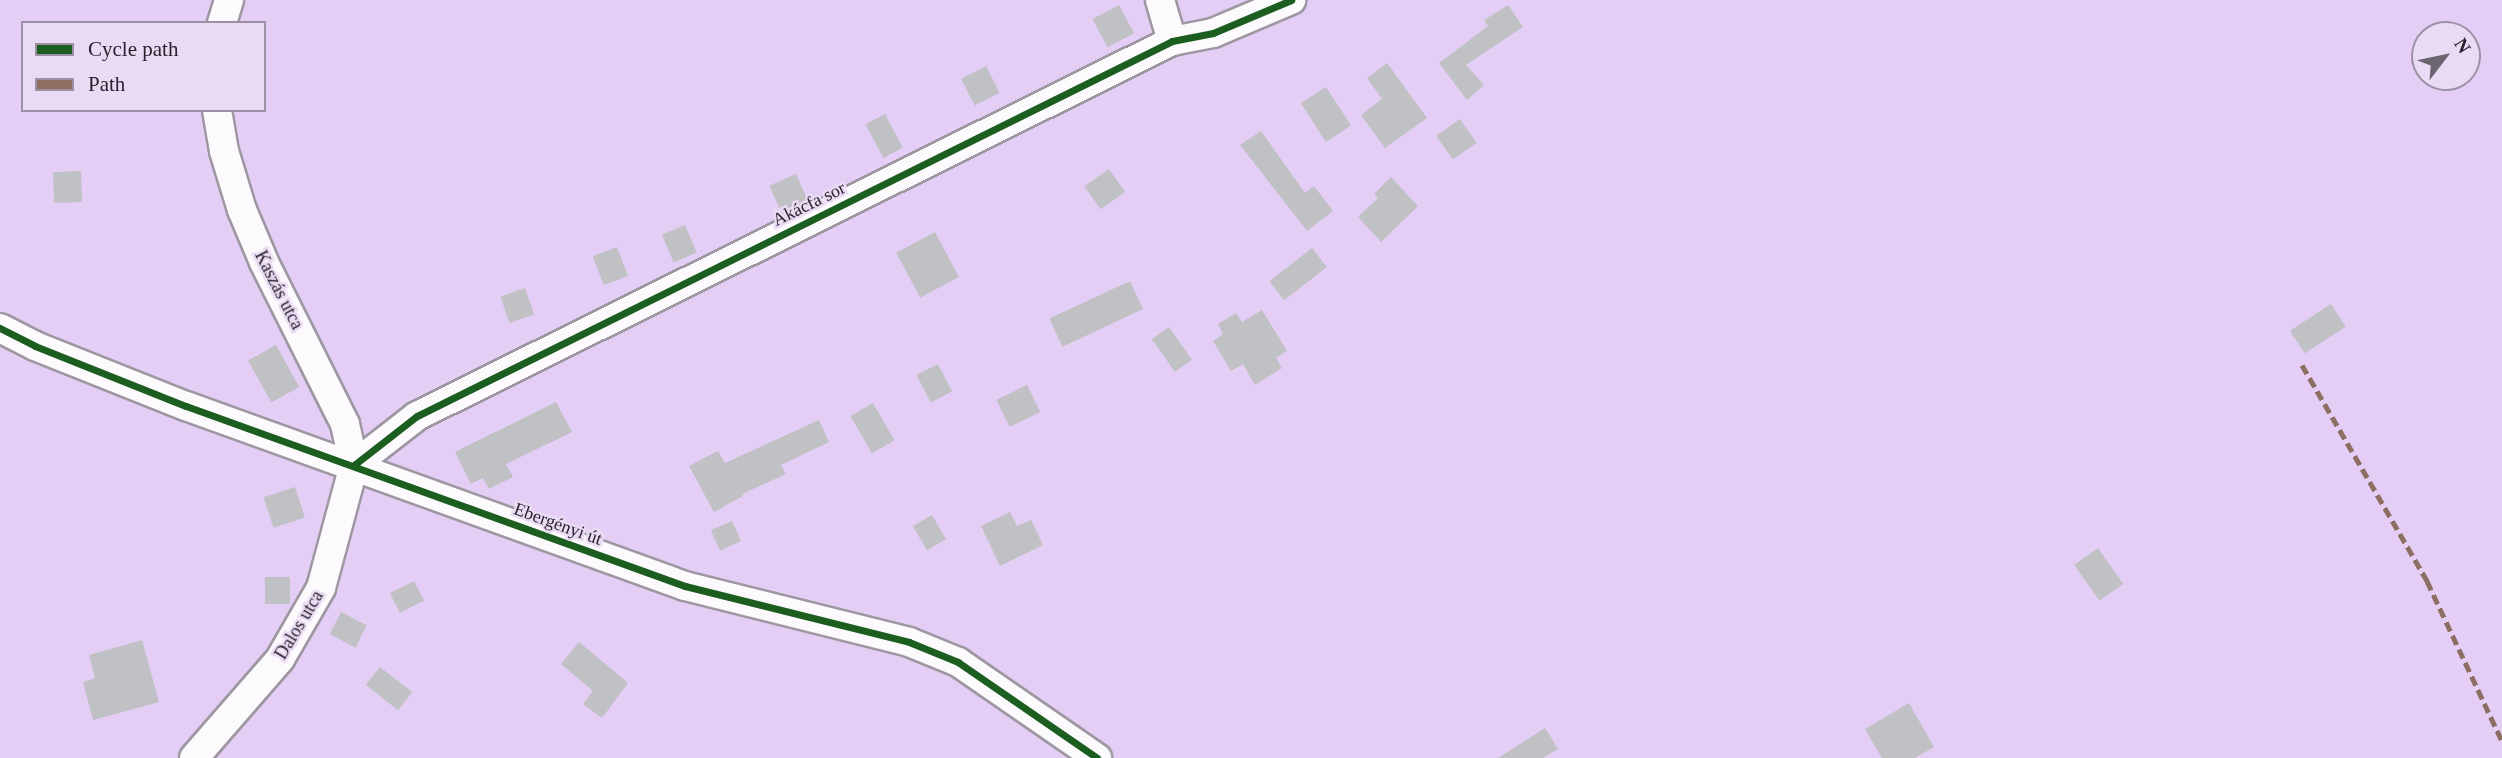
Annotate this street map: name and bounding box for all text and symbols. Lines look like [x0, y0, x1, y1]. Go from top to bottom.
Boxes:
legend [21, 21, 266, 112]
north arrow [2411, 21, 2481, 91]
text: N [2450, 34, 2475, 57]
text: Cycle path [88, 37, 178, 61]
text: Path [88, 72, 125, 96]
street label: Akácfa sor [769, 177, 849, 231]
street label: Kaszás utca [250, 247, 308, 333]
street label: Ebergényi út [511, 498, 605, 550]
street label: Dalos utca [270, 587, 328, 663]

